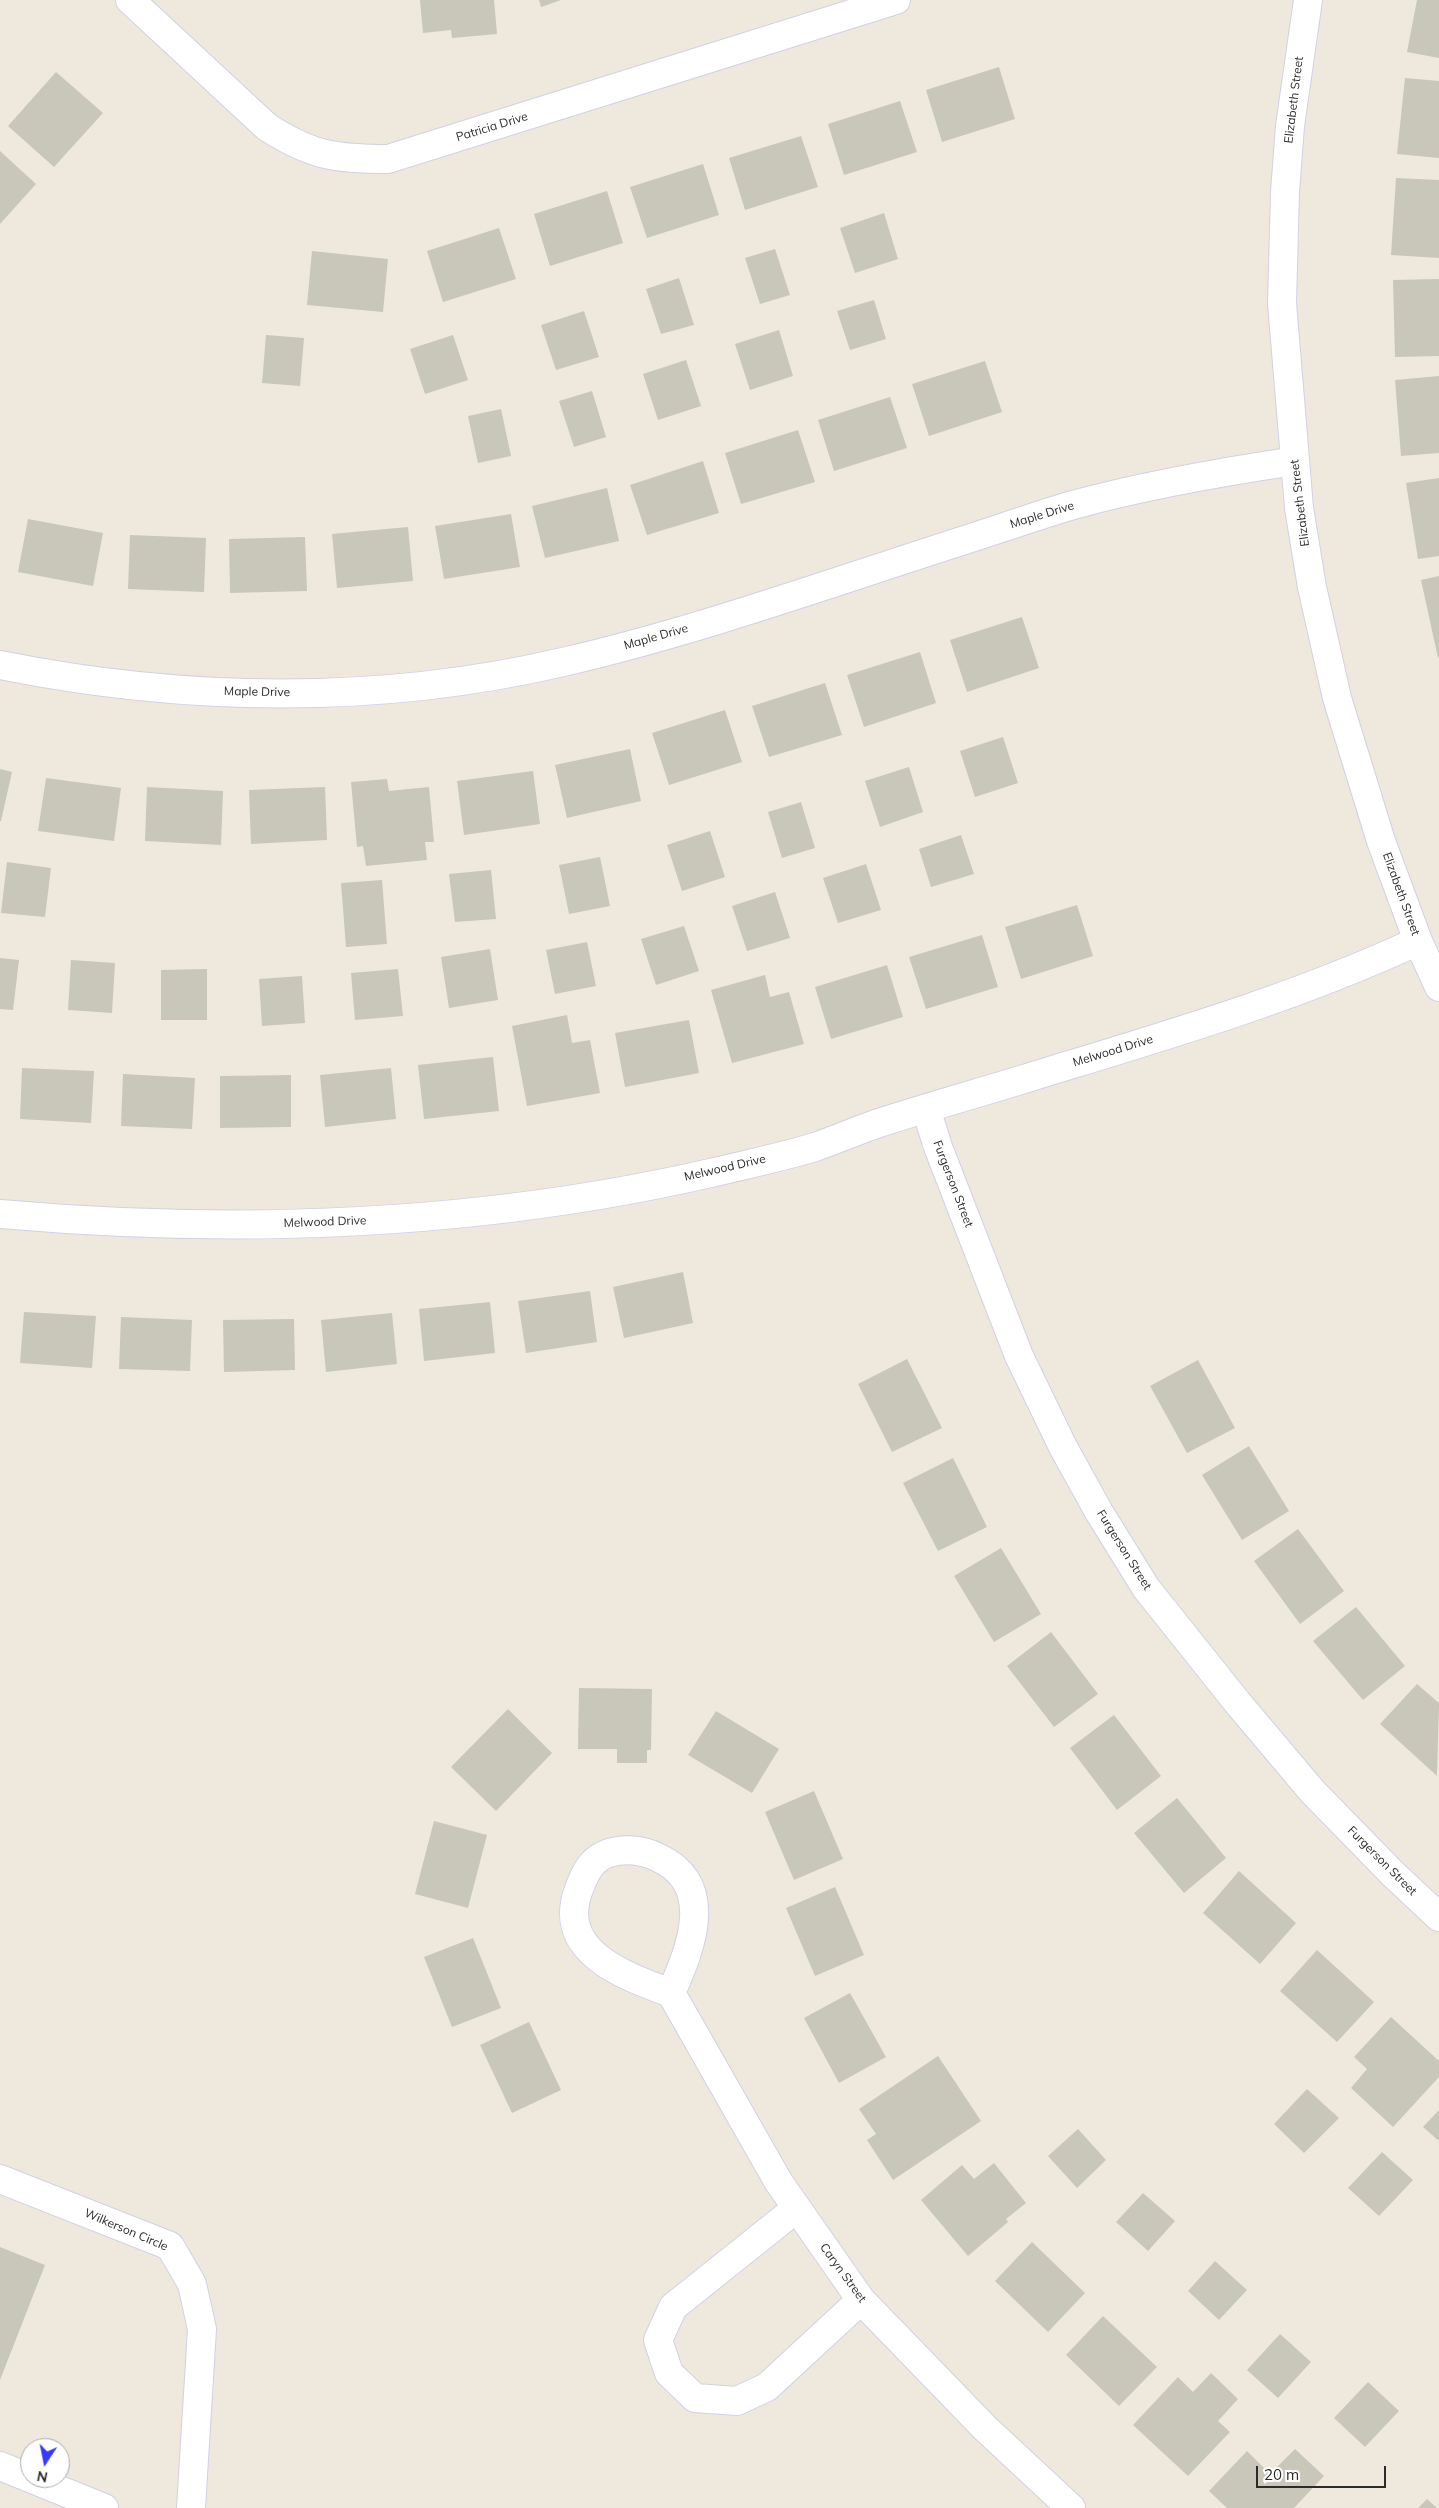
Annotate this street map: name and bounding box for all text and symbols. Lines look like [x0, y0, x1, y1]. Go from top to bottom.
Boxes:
street label: Elizabeth Street [1282, 56, 1306, 144]
street label: Patricia Drive [454, 109, 530, 145]
street label: Elizabeth Street [1288, 459, 1312, 547]
street label: Maple Drive [1008, 498, 1076, 532]
street label: Maple Drive [622, 621, 690, 653]
street label: Maple Drive [224, 684, 290, 700]
street label: Elizabeth Street [1379, 850, 1423, 938]
street label: Melwood Drive [1071, 1032, 1155, 1070]
street label: Furgerson Street [930, 1138, 976, 1230]
street label: Melwood Drive [683, 1152, 767, 1184]
street label: Melwood Drive [283, 1213, 367, 1231]
street label: Furgerson Street [1094, 1507, 1154, 1593]
street label: Furgerson Street [1344, 1823, 1420, 1899]
street label: Wilkerson Circle [82, 2206, 170, 2254]
street label: Caryn Street [817, 2241, 869, 2305]
north arrow [20, 2438, 70, 2488]
scale bar [1259, 2456, 1389, 2488]
text: 20 m [1264, 2465, 1299, 2484]
text: N [35, 2467, 49, 2487]

